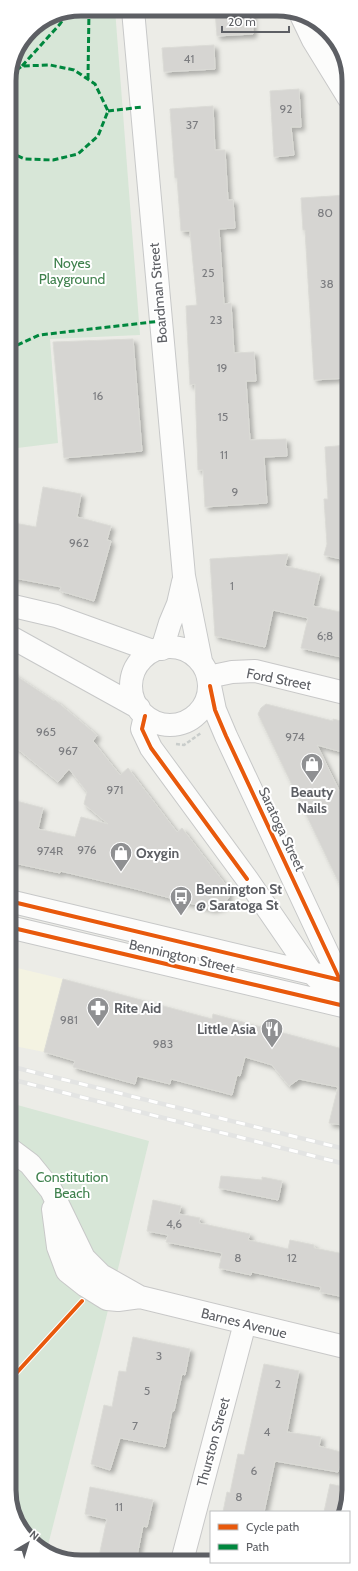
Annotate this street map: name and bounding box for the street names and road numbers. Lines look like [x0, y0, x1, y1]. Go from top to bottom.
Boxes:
street label: Boardman Street [145, 242, 171, 344]
street label: Ford Street [245, 664, 313, 694]
street label: Saratoga Street [255, 784, 309, 874]
street label: Bennington Street [127, 935, 237, 977]
street label: Barnes Avenue [199, 1304, 289, 1342]
street label: Thurston Street [192, 1395, 234, 1489]

